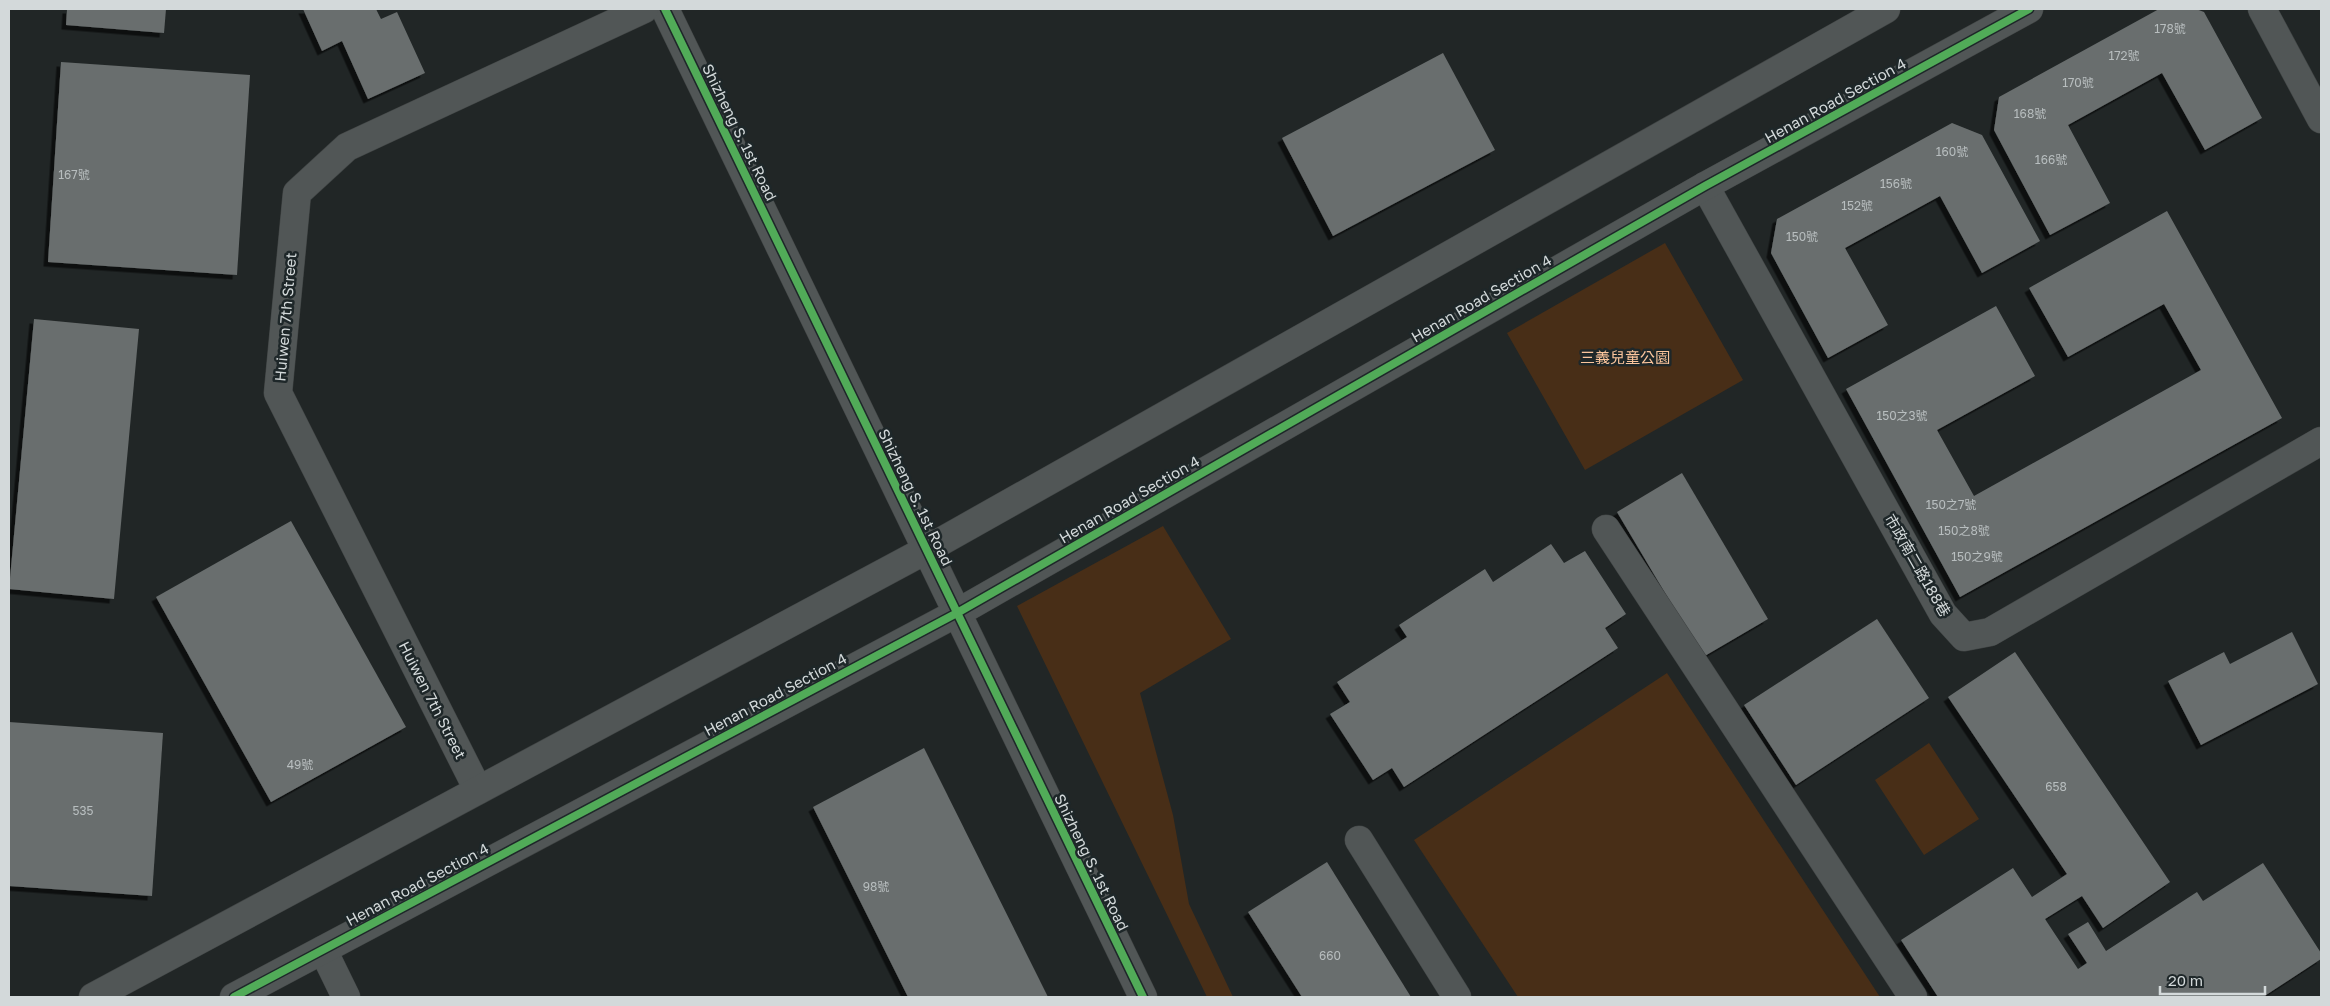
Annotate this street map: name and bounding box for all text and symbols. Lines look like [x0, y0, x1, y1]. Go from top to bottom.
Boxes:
house number: 178號 [2154, 21, 2186, 36]
house number: 172號 [2108, 48, 2140, 63]
street label: Henan Road Section 4 [1761, 54, 1909, 146]
street label: Shizheng S. 1st Road [699, 61, 781, 203]
house number: 170號 [2062, 75, 2094, 90]
house number: 168號 [2014, 106, 2046, 121]
house number: 160號 [1936, 144, 1968, 159]
house number: 166號 [2035, 152, 2067, 167]
house number: 167號 [58, 167, 90, 182]
house number: 156號 [1880, 176, 1912, 191]
house number: 152號 [1841, 198, 1873, 213]
house number: 150號 [1786, 229, 1818, 244]
street label: Henan Road Section 4 [1408, 250, 1554, 346]
street label: Huiwen 7th Street [270, 252, 300, 382]
park label: 三義兒童公園 [1580, 348, 1670, 366]
house number: 150之3號 [1876, 408, 1928, 423]
street label: Shizheng S. 1st Road [875, 426, 957, 568]
street label: Henan Road Section 4 [1056, 451, 1202, 547]
house number: 150之7號 [1926, 497, 1976, 512]
street label: 市政南二路188巷 [1881, 510, 1955, 620]
house number: 150之8號 [1938, 523, 1990, 538]
house number: 150之9號 [1951, 549, 2003, 564]
street label: Huiwen 7th Street [396, 638, 470, 762]
street label: Henan Road Section 4 [701, 649, 849, 739]
house number: 49號 [287, 757, 313, 772]
house number: 658 [2045, 779, 2067, 794]
street label: Shizheng S. 1st Road [1051, 791, 1133, 933]
house number: 535 [73, 803, 94, 818]
street label: Henan Road Section 4 [343, 839, 491, 929]
house number: 98號 [863, 879, 889, 894]
house number: 660 [1319, 948, 1341, 963]
scale bar [2160, 964, 2265, 996]
text: 20 m [2168, 971, 2203, 989]

